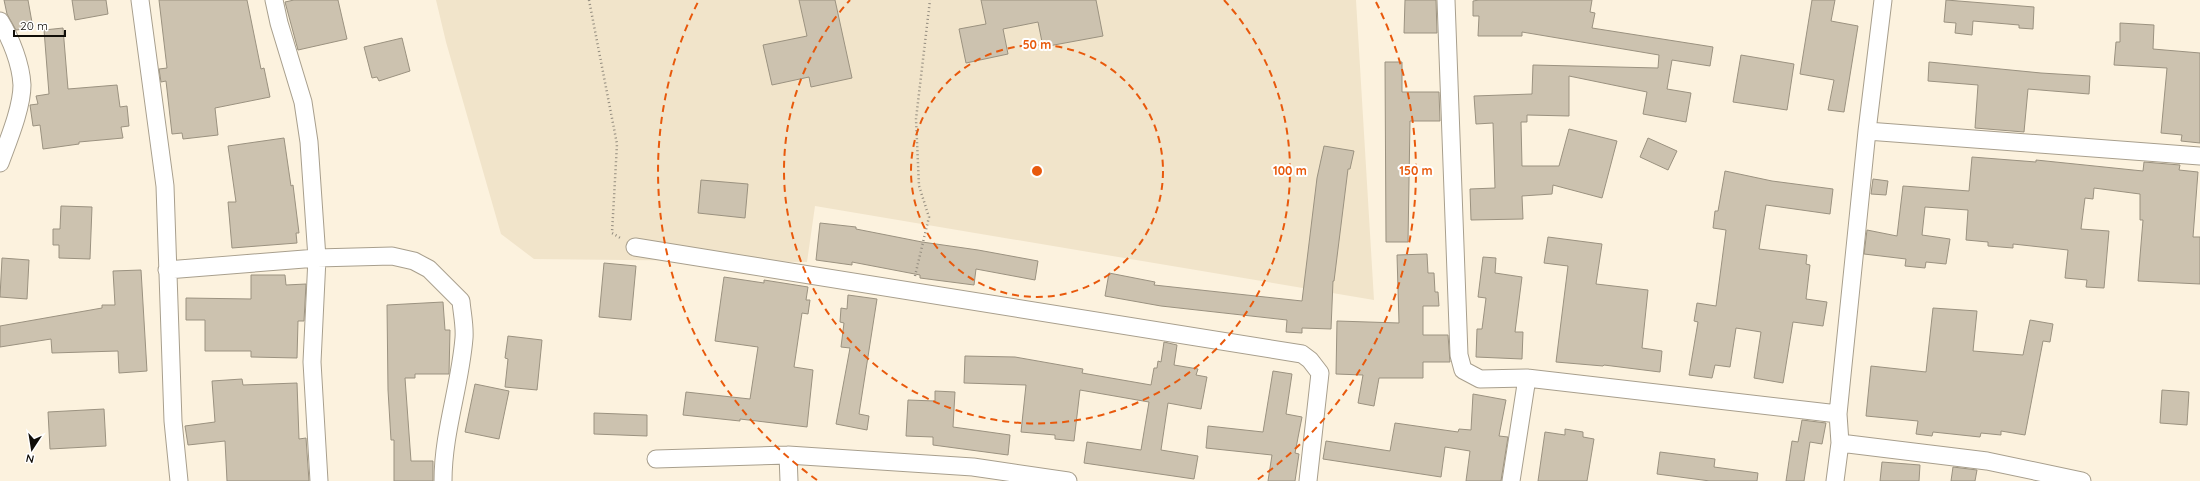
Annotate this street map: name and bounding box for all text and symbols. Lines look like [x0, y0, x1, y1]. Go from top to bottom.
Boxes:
scale bar [14, 12, 65, 38]
text: 20 m [20, 18, 48, 33]
text: 50 m [1023, 37, 1051, 52]
text: 100 m [1273, 163, 1307, 178]
text: 150 m [1399, 163, 1433, 178]
centre of rings [1030, 164, 1044, 178]
north arrow [12, 429, 52, 469]
text: N [25, 451, 35, 466]

